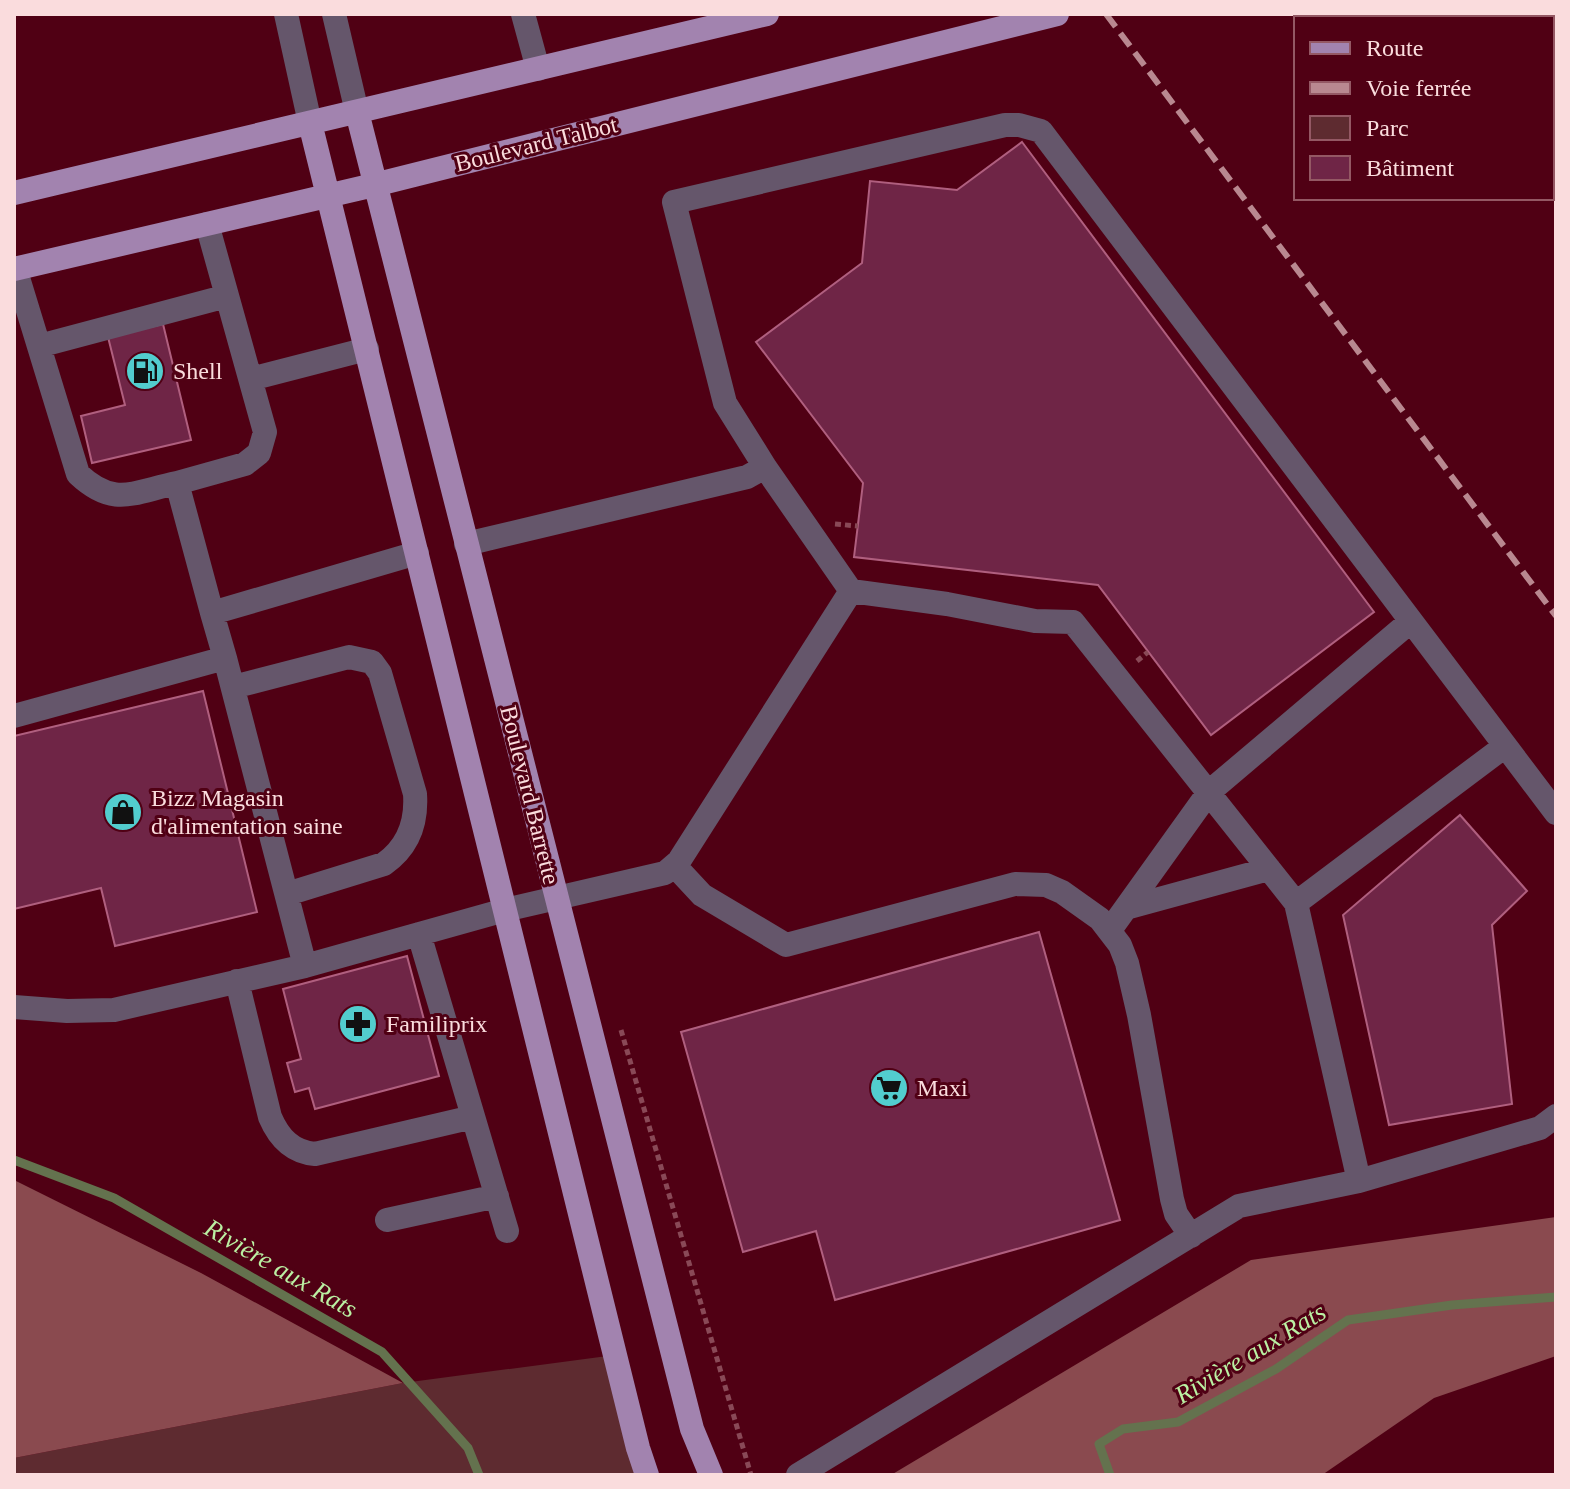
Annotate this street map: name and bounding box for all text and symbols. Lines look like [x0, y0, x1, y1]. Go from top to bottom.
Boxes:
legend [1294, 16, 1554, 200]
text: Route [1366, 35, 1423, 61]
text: Voie ferrée [1366, 75, 1472, 101]
street label: Boulevard Talbot [452, 111, 620, 177]
text: Parc [1366, 115, 1409, 141]
text: Bâtiment [1366, 155, 1454, 181]
fuel station icon: Shell [124, 350, 166, 392]
place label: Shell [173, 358, 223, 384]
street label: Boulevard Barrette [495, 703, 565, 887]
place label: Bizz Magasin d'alimentation saine [151, 785, 343, 839]
shop icon: Bizz Magasin d'alimentation saine [102, 791, 144, 833]
pharmacy icon: Familiprix [337, 1003, 379, 1045]
place label: Familiprix [386, 1011, 487, 1037]
supermarket icon: Maxi [868, 1067, 910, 1109]
place label: Maxi [917, 1075, 968, 1101]
water label: Rivière aux Rats [199, 1213, 362, 1324]
water label: Rivière aux Rats [1169, 1297, 1331, 1410]

